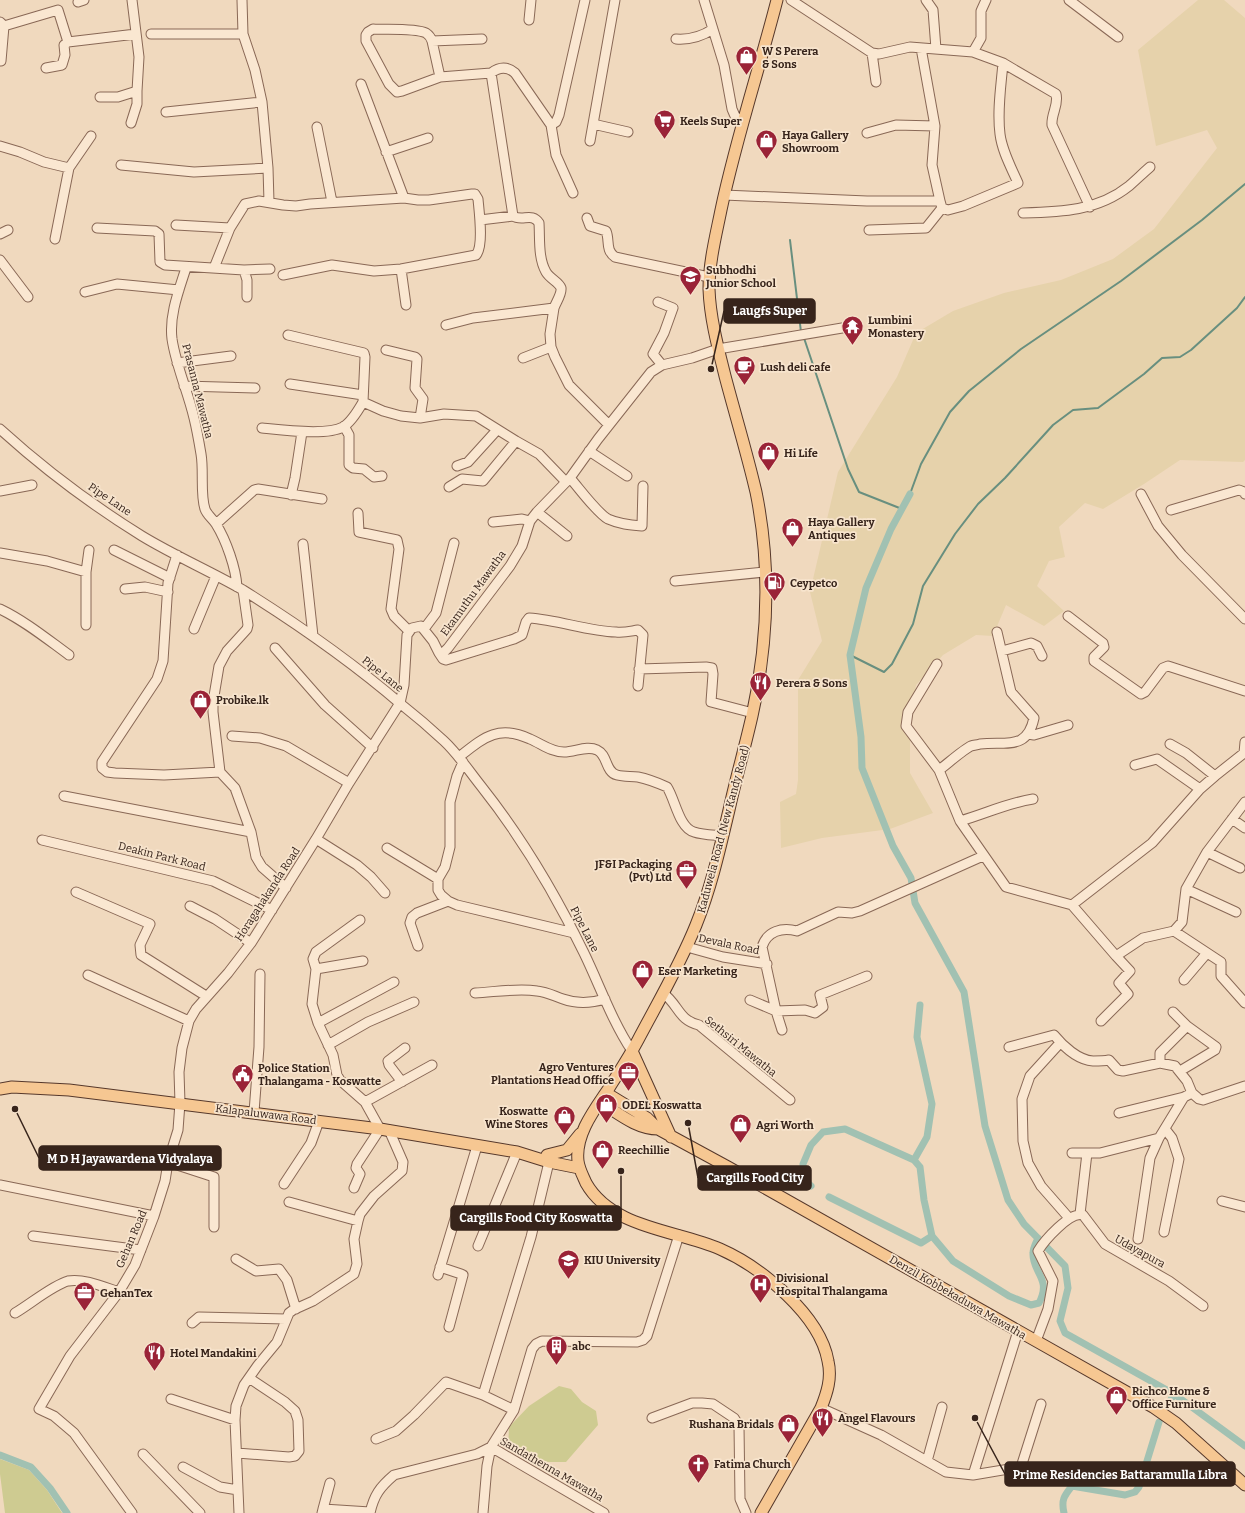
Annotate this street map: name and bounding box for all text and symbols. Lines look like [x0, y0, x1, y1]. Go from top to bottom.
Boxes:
shop icon: W S Perera & Sons [734, 44, 760, 77]
place label: W S Perera & Sons [762, 45, 819, 71]
supermarket icon: Keels Super [652, 108, 678, 141]
place label: Keels Super [680, 115, 743, 128]
shop icon: Haya Gallery Showroom [754, 128, 780, 161]
place label: Haya Gallery Showroom [782, 129, 850, 155]
school or university icon: Subhodhi Junior School [677, 263, 703, 296]
place label: Subhodhi Junior School [705, 264, 776, 290]
callout: Laugfs Super [724, 299, 815, 323]
text: Laugfs Super [733, 304, 808, 318]
temple icon: Lumbini Monastery [840, 313, 866, 346]
place label: Lumbini Monastery [868, 314, 925, 340]
street label: Prasanna Mawatha [179, 342, 216, 440]
cafe icon: Lush deli cafe [731, 354, 757, 387]
place label: Lush deli cafe [760, 361, 831, 374]
shop icon: Hi Life [755, 440, 781, 473]
place label: Hi Life [784, 447, 818, 460]
street label: Pipe Lane [86, 480, 134, 519]
shop icon: Haya Gallery Antiques [779, 515, 805, 548]
place label: Haya Gallery Antiques [808, 516, 876, 542]
street label: Ekamuthu Mawatha [438, 548, 509, 639]
fuel station icon: Ceypetco [761, 570, 787, 603]
place label: Ceypetco [790, 577, 837, 590]
street label: Pipe Lane [359, 654, 406, 695]
restaurant icon: Perera & Sons [748, 670, 774, 703]
place label: Perera & Sons [776, 677, 848, 690]
shop icon: Probike.lk [187, 687, 213, 720]
place label: Probike.lk [216, 694, 269, 707]
street label: Kaduwela Road (New Kandy Road) [695, 744, 752, 914]
street label: Deakin Park Road [117, 839, 207, 874]
street label: Horagahakanda Road [232, 844, 303, 944]
office icon: JF&I Packaging (Pvt) Ltd [674, 857, 700, 890]
place label: JF&I Packaging (Pvt) Ltd [594, 858, 673, 884]
street label: Pipe Lane [568, 904, 602, 954]
street label: Devala Road [697, 932, 761, 957]
shop icon: Eser Marketing [629, 958, 655, 991]
place label: Eser Marketing [658, 965, 738, 978]
street label: Sethsiri Mawatha [702, 1013, 779, 1079]
office icon: Agro Ventures Plantations Head Office [616, 1060, 642, 1093]
public building icon: Police Station Thalangama - Koswatte [229, 1061, 255, 1094]
place label: Agro Ventures Plantations Head Office [491, 1061, 615, 1087]
place label: Police Station Thalangama - Koswatte [258, 1062, 381, 1088]
shop icon: ODEL Koswatta [594, 1092, 620, 1125]
place label: ODEL Koswatta [622, 1099, 703, 1112]
street label: Kalapaluwawa Road [215, 1102, 318, 1127]
shop icon: Koswatte Wine Stores [551, 1104, 577, 1137]
place label: Koswatte Wine Stores [485, 1105, 549, 1131]
shop icon: Agri Worth [727, 1112, 753, 1145]
place label: Agri Worth [756, 1119, 814, 1132]
shop icon: Reechillie [590, 1137, 616, 1170]
place label: Reechillie [618, 1144, 670, 1157]
callout: M D H Jayawardena Vidyalaya [39, 1146, 221, 1170]
text: M D H Jayawardena Vidyalaya [47, 1152, 213, 1166]
callout: Cargills Food City [698, 1166, 811, 1190]
text: Cargills Food City [706, 1171, 804, 1185]
callout: Cargills Food City Koswatta [451, 1206, 621, 1230]
street label: Gehan Road [113, 1208, 150, 1270]
text: Cargills Food City Koswatta [459, 1211, 613, 1225]
street label: Udayapura [1112, 1232, 1167, 1271]
school or university icon: KIU University [556, 1247, 582, 1280]
street label: Denzil Kobbekaduwa Mawatha [887, 1253, 1028, 1342]
place label: KIU University [584, 1254, 661, 1267]
hospital icon: Divisional Hospital Thalangama [747, 1271, 773, 1304]
place label: Divisional Hospital Thalangama [776, 1272, 889, 1298]
office icon: GehanTex [71, 1280, 97, 1313]
place label: GehanTex [100, 1287, 153, 1300]
building icon: abc [543, 1333, 569, 1366]
restaurant icon: Hotel Mandakini [141, 1340, 167, 1373]
place label: abc [572, 1340, 591, 1353]
place label: Hotel Mandakini [170, 1347, 257, 1360]
shop icon: Richco Home & Office Furniture [1104, 1384, 1130, 1417]
place label: Richco Home & Office Furniture [1132, 1385, 1216, 1411]
restaurant icon: Angel Flavours [809, 1405, 835, 1438]
shop icon: Rushana Bridals [776, 1411, 802, 1444]
place label: Angel Flavours [838, 1412, 916, 1425]
place label: Rushana Bridals [689, 1418, 775, 1431]
street label: Sandathenna Mawatha [498, 1434, 606, 1504]
church icon: Fatima Church [686, 1451, 712, 1484]
place label: Fatima Church [714, 1458, 791, 1471]
callout: Prime Residencies Battaramulla Libra [1005, 1462, 1235, 1486]
text: Prime Residencies Battaramulla Libra [1013, 1468, 1227, 1482]

